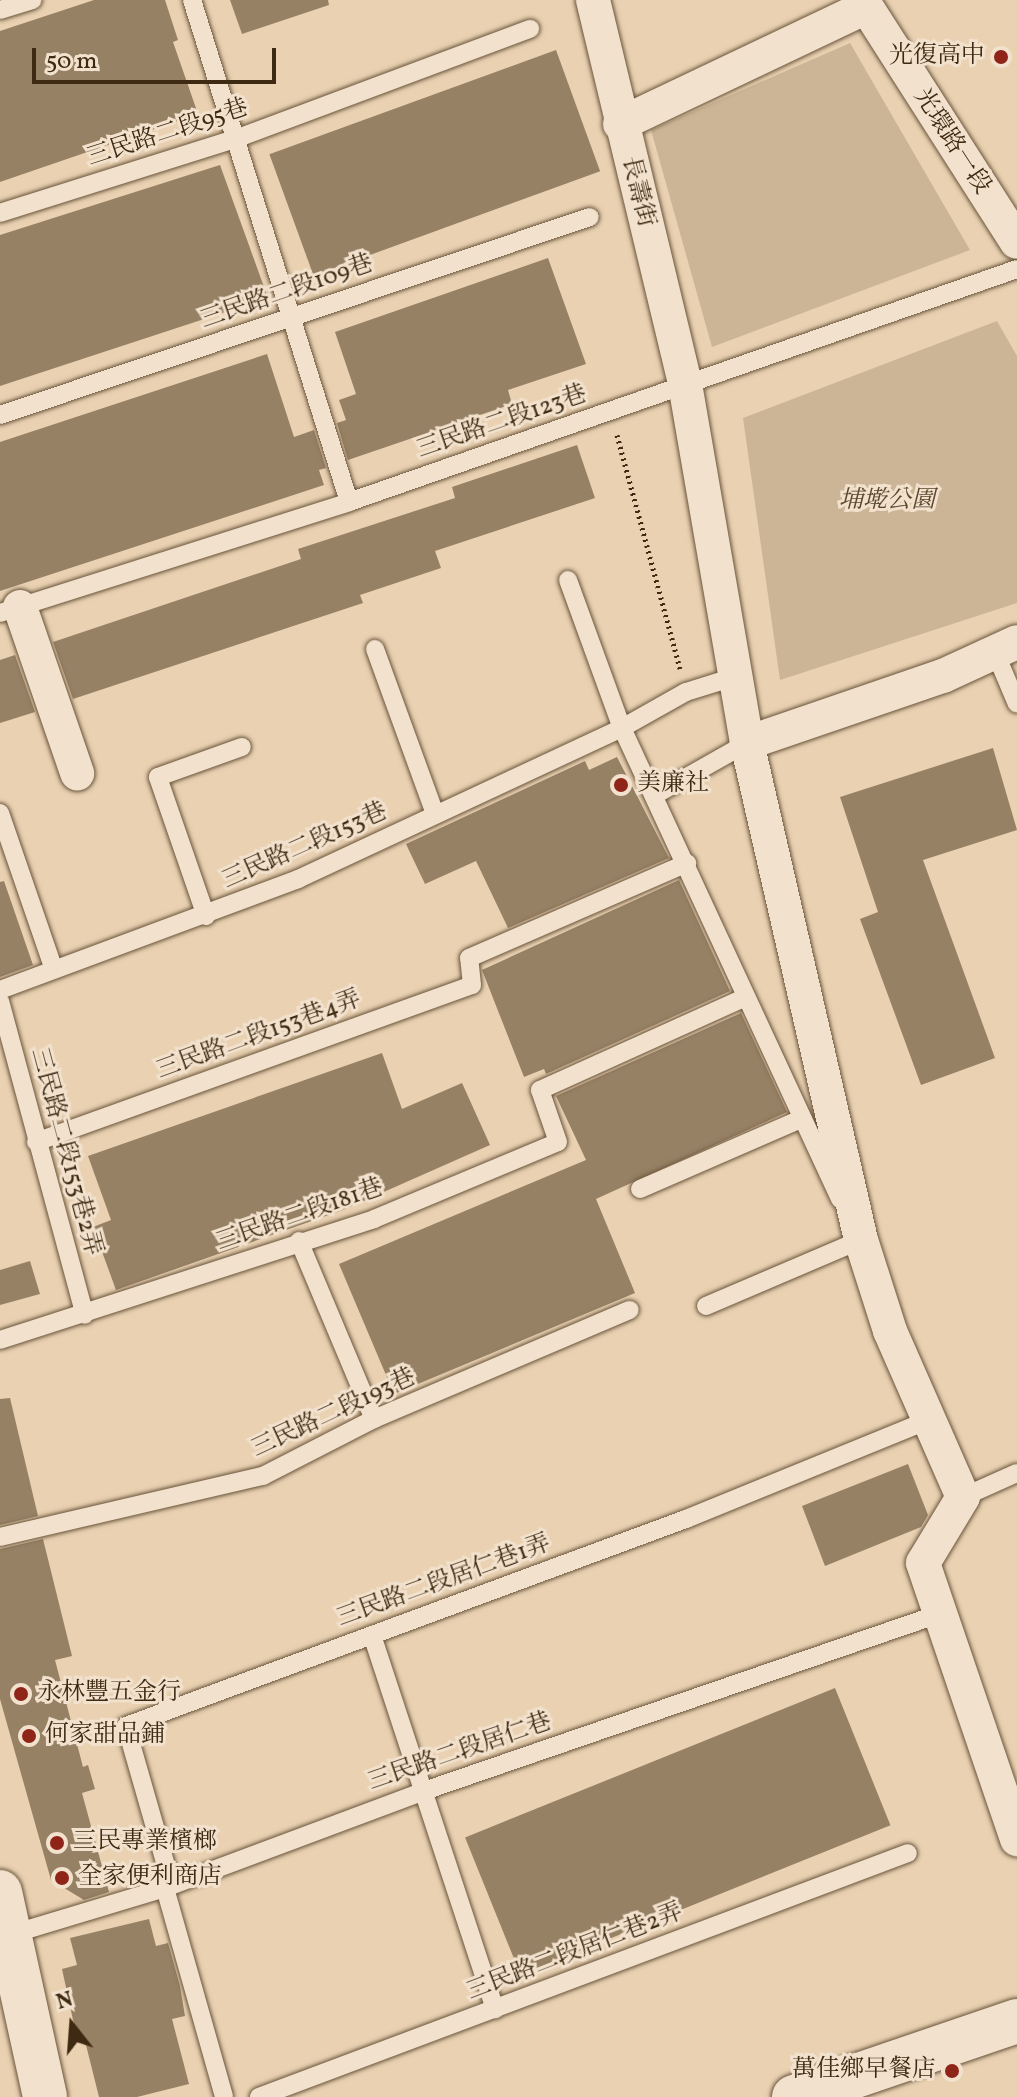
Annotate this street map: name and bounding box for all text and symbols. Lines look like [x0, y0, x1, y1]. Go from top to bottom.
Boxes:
scale bar [36, 32, 280, 82]
place label: 光復高中 [889, 43, 985, 71]
text: 50 m [46, 45, 98, 79]
marker: 光復高中 [992, 48, 1010, 66]
street label: 光環路一段 [906, 84, 996, 200]
street label: 三民路二段95巷 [84, 94, 252, 174]
street label: 長壽街 [614, 154, 660, 230]
street label: 三民路二段109巷 [197, 250, 377, 336]
street label: 三民路二段123巷 [413, 380, 591, 466]
park label: 埔墘公園 [839, 488, 935, 516]
place label: 美廉社 [637, 771, 709, 799]
marker: 美廉社 [612, 776, 630, 794]
street label: 三民路二段153巷 [218, 798, 392, 896]
street label: 三民路二段153巷4弄 [153, 986, 365, 1086]
street label: 三民路二段153巷2弄 [23, 1045, 107, 1259]
street label: 三民路二段181巷 [213, 1174, 387, 1258]
street label: 三民路二段193巷 [247, 1363, 421, 1465]
street label: 三民路二段居仁巷1弄 [333, 1530, 555, 1634]
place label: 永林豐五金行 [37, 1680, 181, 1708]
marker: 永林豐五金行 [12, 1685, 30, 1703]
street label: 三民路二段居仁巷 [365, 1708, 555, 1798]
place label: 何家甜品鋪 [45, 1722, 165, 1750]
marker: 何家甜品鋪 [20, 1727, 38, 1745]
place label: 三民專業檳榔 [73, 1829, 217, 1857]
marker: 三民專業檳榔 [48, 1834, 66, 1852]
place label: 全家便利商店 [78, 1864, 222, 1892]
marker: 全家便利商店 [53, 1869, 71, 1887]
street label: 三民路二段居仁巷2弄 [463, 1899, 687, 2007]
text: N [53, 1984, 77, 2019]
north arrow [32, 1985, 112, 2065]
place label: 萬佳鄉早餐店 [792, 2057, 936, 2085]
marker: 萬佳鄉早餐店 [943, 2062, 961, 2080]

